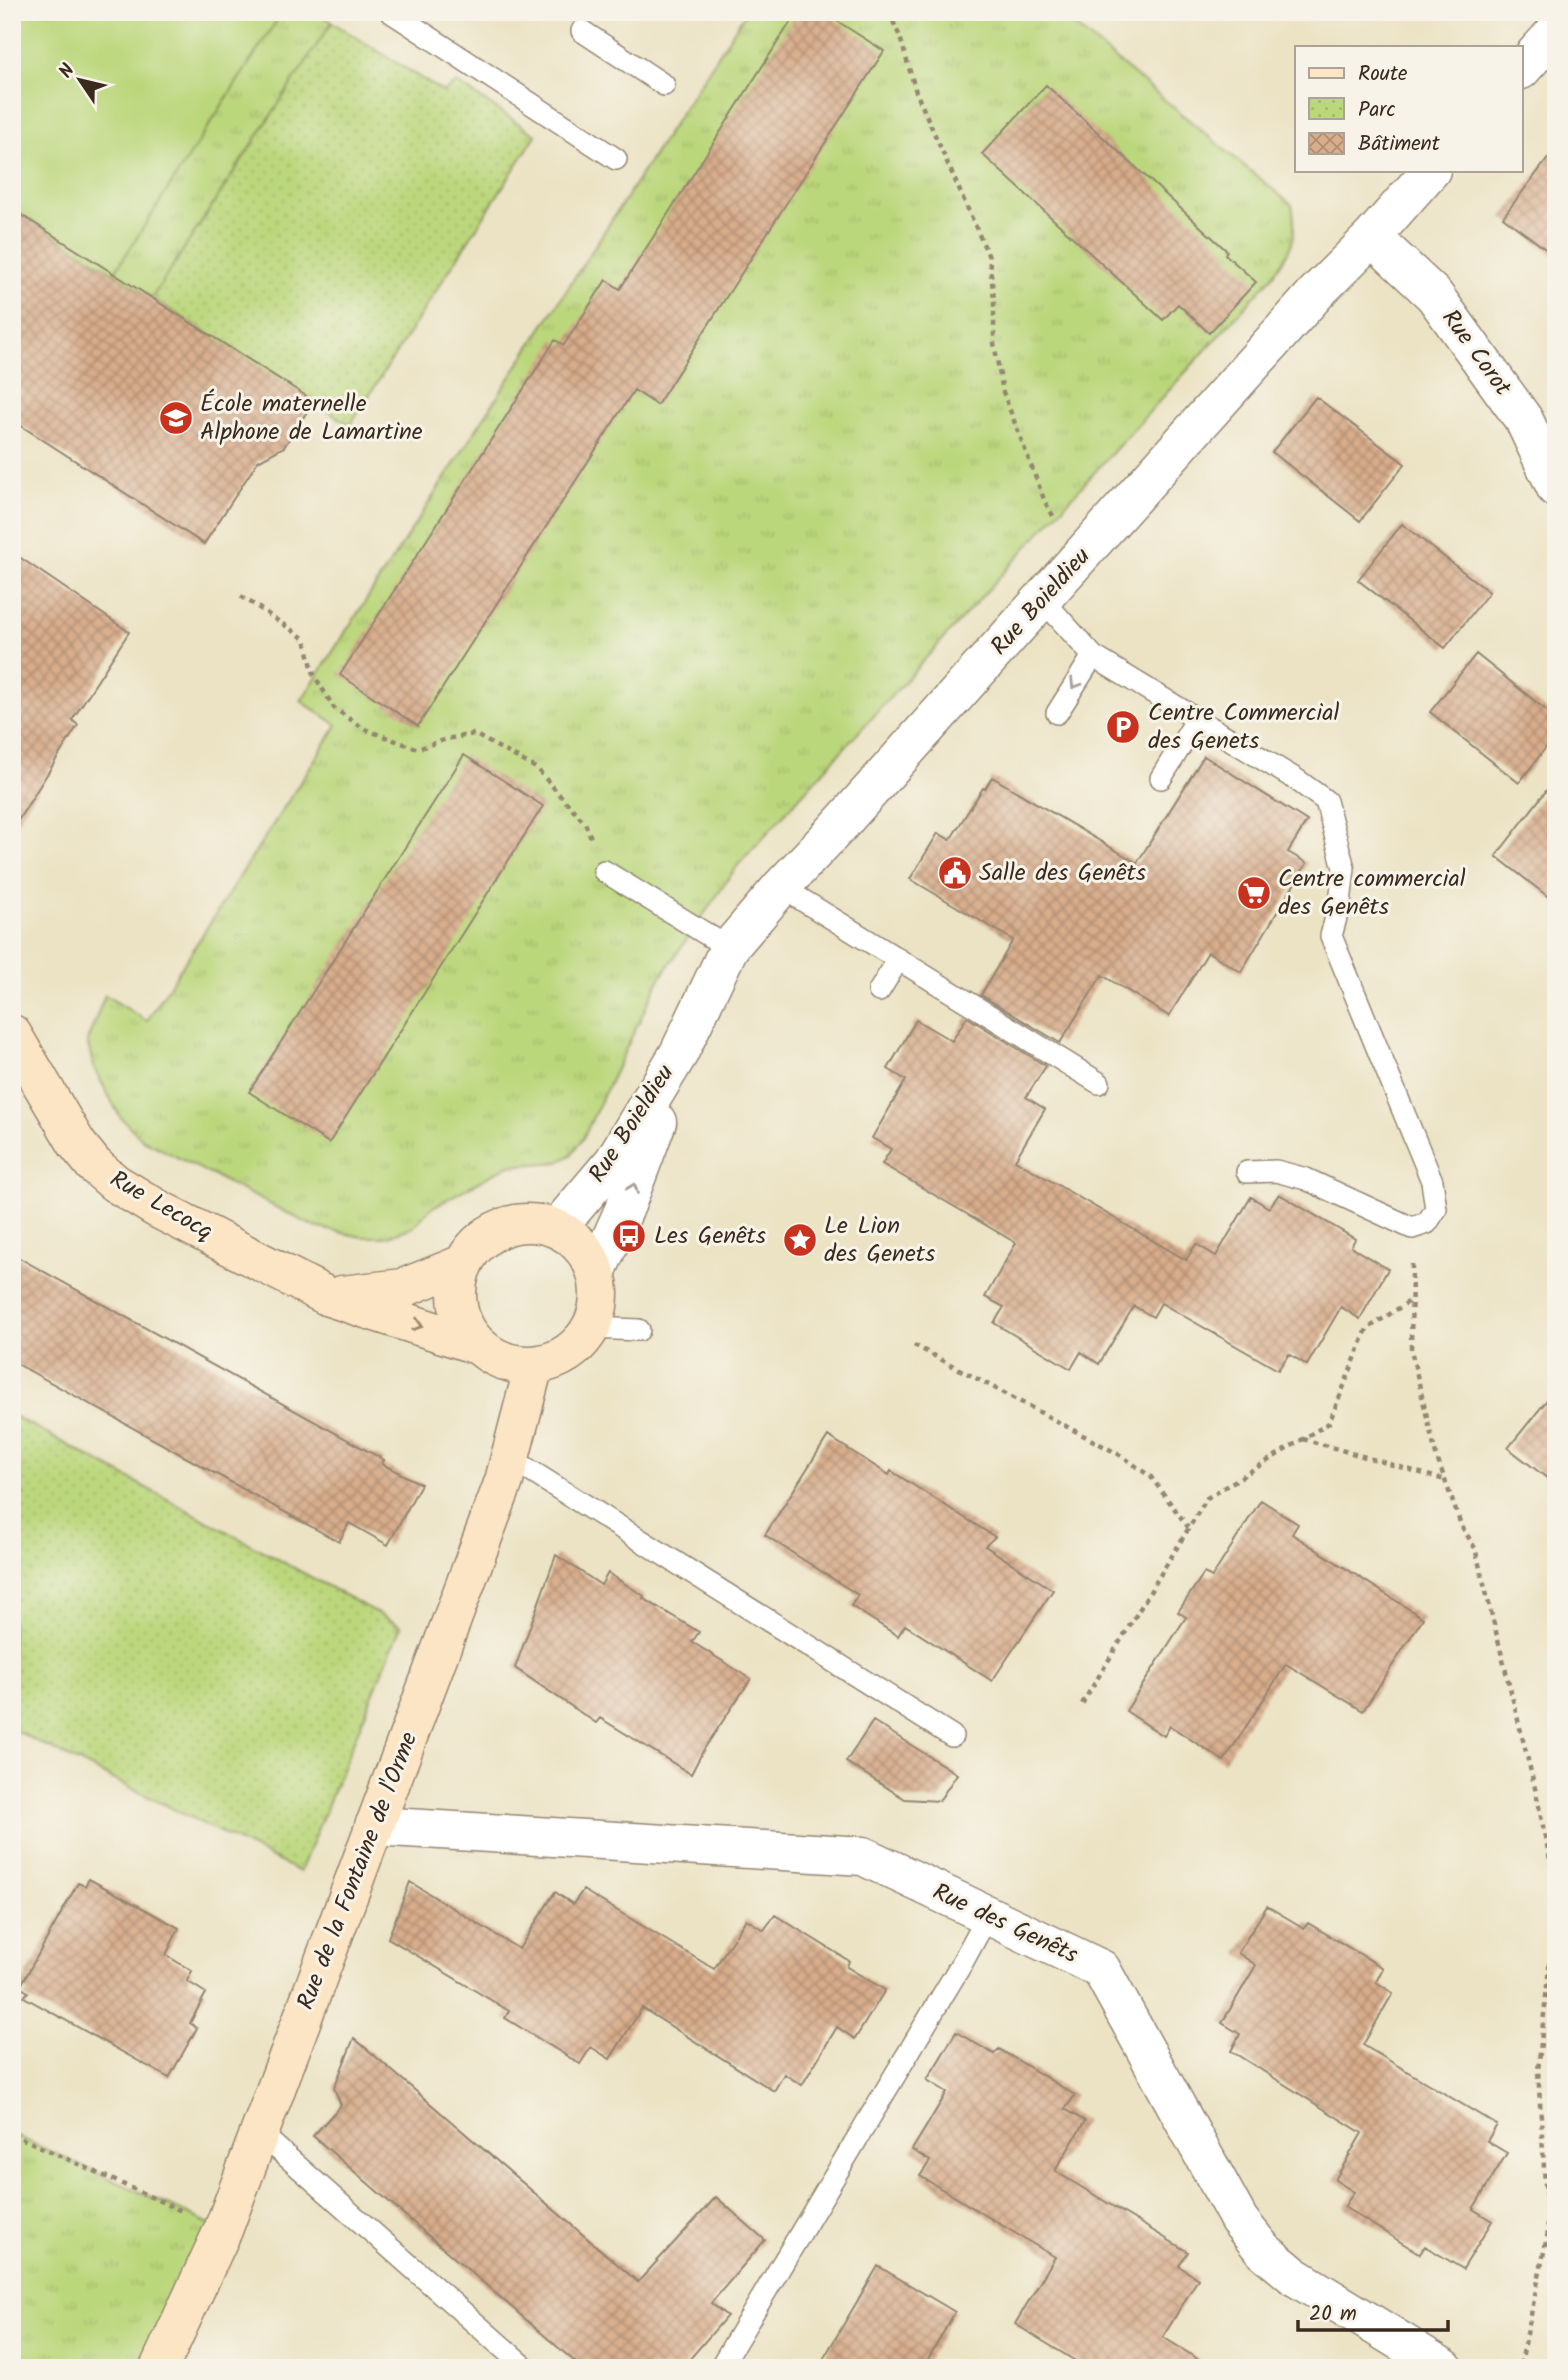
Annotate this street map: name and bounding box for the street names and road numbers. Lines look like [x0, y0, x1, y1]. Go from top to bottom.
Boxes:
street label: Rue Corot [1431, 301, 1521, 405]
street label: Rue Boieldieu [981, 539, 1101, 665]
street label: Rue Boieldieu [579, 1057, 685, 1191]
street label: Rue Lecocq [102, 1161, 220, 1251]
street label: Rue de la Fontaine de l'Orme [287, 1726, 429, 2016]
street label: Rue des Genêts [926, 1873, 1084, 1975]

